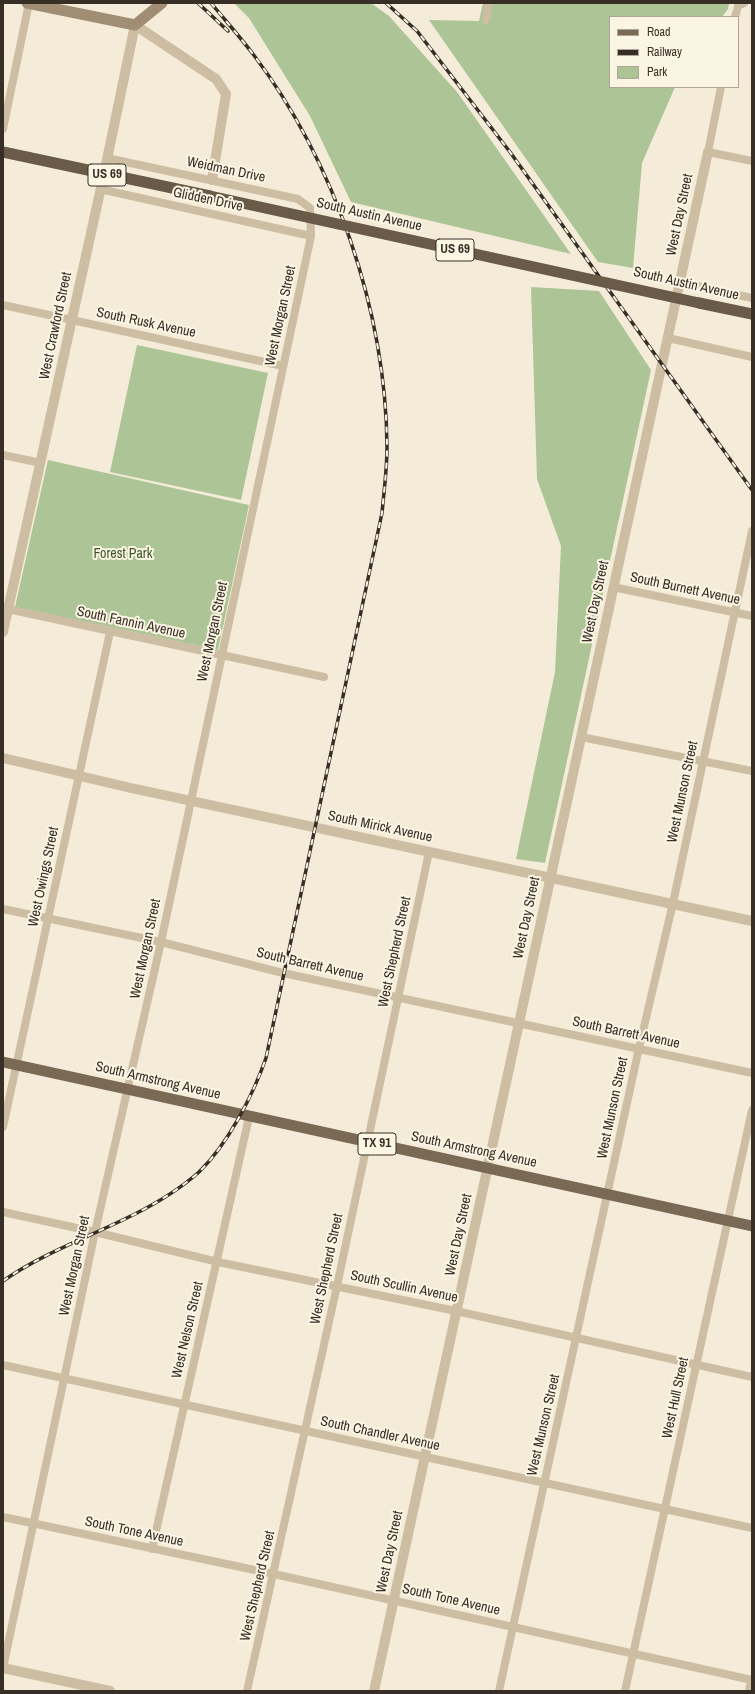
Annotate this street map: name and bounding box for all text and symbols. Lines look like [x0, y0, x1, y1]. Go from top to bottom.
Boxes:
legend [609, 16, 739, 88]
text: Road [647, 24, 671, 40]
text: Railway [647, 44, 682, 60]
text: Park [647, 64, 667, 80]
street label: Weidman Drive [185, 154, 267, 186]
road number: US 69 [88, 164, 126, 186]
street label: West Day Street [663, 172, 697, 258]
street label: Glidden Drive [172, 184, 244, 216]
street label: South Austin Avenue [315, 195, 423, 235]
road number: US 69 [436, 239, 474, 261]
street label: West Morgan Street [262, 264, 300, 368]
street label: South Austin Avenue [632, 264, 740, 304]
street label: West Crawford Street [36, 271, 76, 381]
street label: South Rusk Avenue [95, 304, 197, 342]
park label: Forest Park [94, 546, 152, 562]
street label: West Day Street [579, 559, 613, 645]
street label: South Burnett Avenue [628, 569, 742, 609]
street label: West Morgan Street [194, 580, 232, 684]
street label: South Fannin Avenue [75, 603, 187, 643]
street label: West Munson Street [664, 739, 702, 845]
street label: South Mirick Avenue [326, 808, 434, 846]
street label: West Owings Street [25, 825, 63, 929]
street label: West Day Street [510, 875, 544, 961]
street label: West Shepherd Street [375, 895, 415, 1009]
street label: West Morgan Street [127, 897, 165, 1001]
street label: South Barrett Avenue [255, 944, 365, 986]
street label: South Barrett Avenue [571, 1013, 681, 1053]
street label: West Munson Street [594, 1055, 632, 1161]
street label: South Armstrong Avenue [94, 1058, 222, 1104]
street label: South Armstrong Avenue [410, 1128, 538, 1172]
road number: TX 91 [358, 1133, 396, 1155]
street label: West Day Street [442, 1192, 476, 1278]
street label: West Shepherd Street [307, 1212, 347, 1326]
street label: West Morgan Street [56, 1214, 94, 1318]
street label: South Scullin Avenue [349, 1267, 459, 1307]
street label: West Nelson Street [169, 1280, 207, 1380]
street label: West Hull Street [659, 1356, 693, 1440]
street label: West Munson Street [524, 1373, 564, 1477]
street label: South Chandler Avenue [319, 1413, 441, 1455]
street label: West Day Street [373, 1509, 407, 1595]
street label: South Tone Avenue [83, 1513, 185, 1551]
street label: West Shepherd Street [237, 1529, 279, 1643]
street label: South Tone Avenue [400, 1581, 502, 1619]

